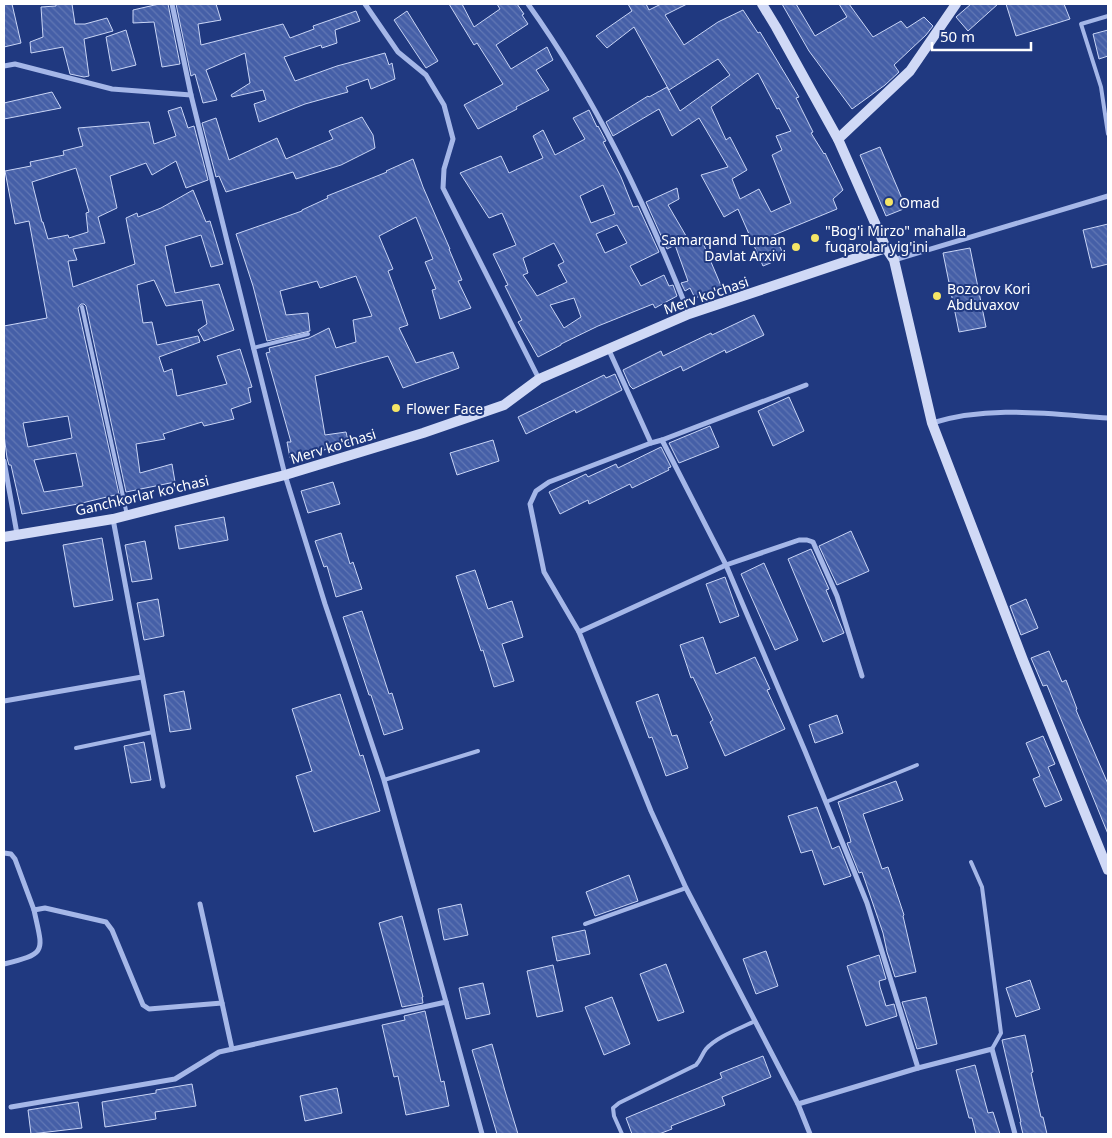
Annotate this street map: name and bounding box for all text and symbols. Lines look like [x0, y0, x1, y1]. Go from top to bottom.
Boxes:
scale bar [932, 20, 1031, 52]
text: 50 m [940, 26, 975, 46]
place label: Omad [899, 193, 940, 212]
marker: Omad [883, 196, 895, 208]
place label: "Bog'i Mirzo" mahalla fuqarolar yig'ini [825, 221, 966, 256]
place label: Samarqand Tuman Davlat Arxivi [661, 230, 786, 265]
marker: "Bog'i Mirzo" mahalla fuqarolar yig'ini [809, 232, 821, 244]
marker: Samarqand Tuman Davlat Arxivi [790, 241, 802, 253]
street label: Merv ko'chasi [661, 272, 751, 318]
place label: Bozorov Kori Abduvaxov [947, 279, 1030, 314]
marker: Bozorov Kori Abduvaxov [931, 290, 943, 302]
place label: Flower Face [406, 399, 483, 418]
marker: Flower Face [390, 402, 402, 414]
street label: Merv ko'chasi [288, 424, 378, 468]
street label: Ganchkorlar ko'chasi [73, 470, 211, 520]

